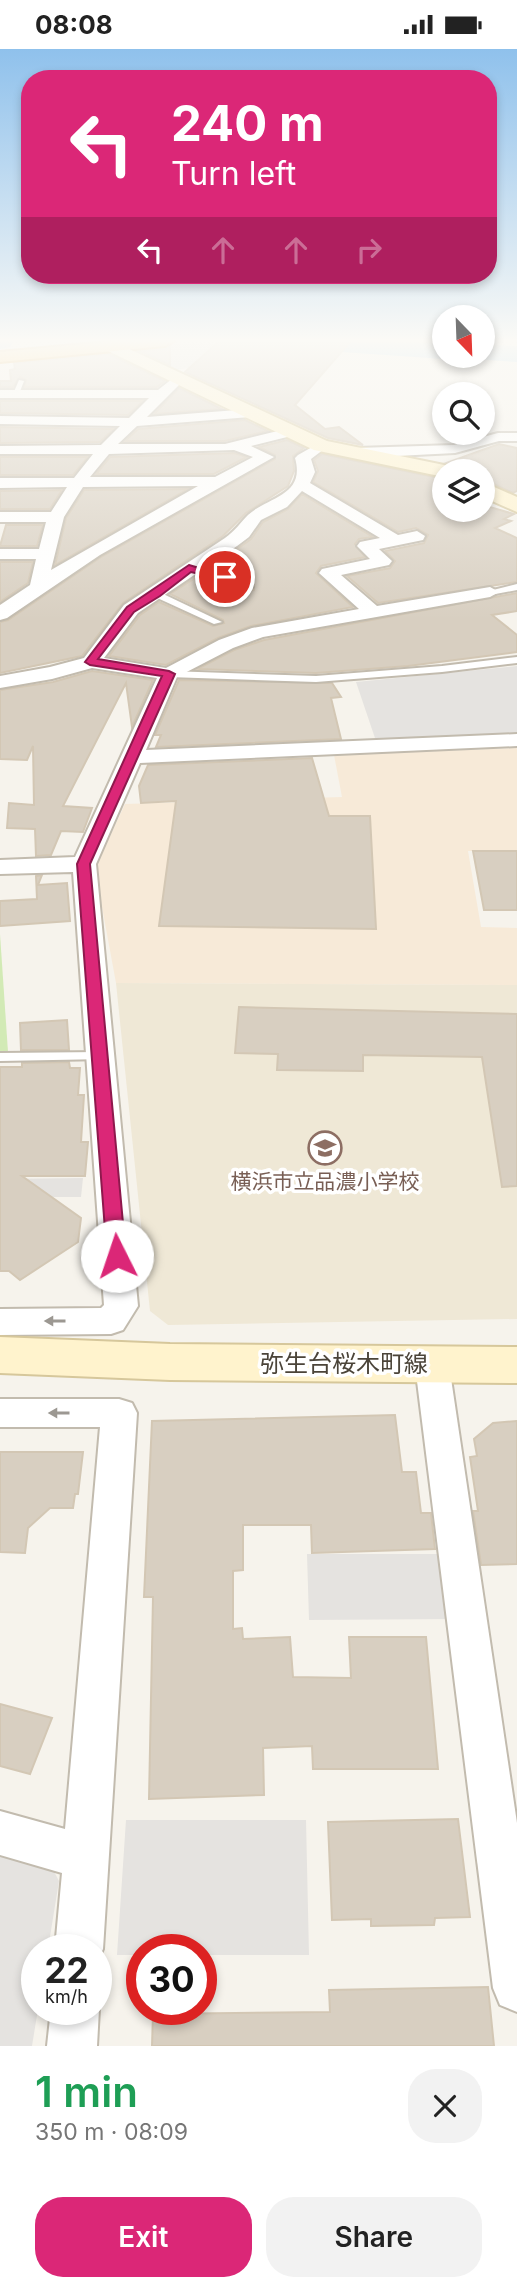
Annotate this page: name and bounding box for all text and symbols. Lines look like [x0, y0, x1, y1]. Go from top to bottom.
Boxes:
text: 08:08 [35, 9, 113, 40]
text: 240 m [171, 94, 324, 153]
icon: left [56, 98, 147, 189]
text: Turn left [171, 154, 296, 193]
icon: left [131, 231, 169, 269]
icon: ahead [204, 231, 242, 269]
icon: ahead [277, 231, 315, 269]
icon: right [350, 231, 388, 269]
north arrow [432, 305, 495, 367]
map controls [432, 305, 495, 522]
button: search [432, 382, 495, 445]
button: layers [432, 459, 495, 522]
pin [195, 547, 255, 607]
icon: arrive [206, 558, 244, 596]
school or university icon: 横浜市立品濃小学校 [306, 1129, 344, 1167]
place label: 横浜市立品濃小学校 [231, 1169, 420, 1194]
position arrow [80, 1219, 154, 1293]
one-way arrow [44, 1316, 66, 1327]
street label: 弥生台桜木町線 [260, 1349, 428, 1378]
one-way arrow [48, 1407, 70, 1419]
speed limit sign: 30 [126, 1934, 217, 2025]
text: 22 [44, 1949, 89, 1991]
text: km/h [45, 1986, 88, 2007]
text: 1 min [35, 2066, 138, 2117]
button: close [408, 2069, 482, 2143]
text: 350 m · 08:09 [35, 2118, 188, 2146]
button: Exit [35, 2197, 252, 2277]
button: Share [266, 2197, 482, 2277]

